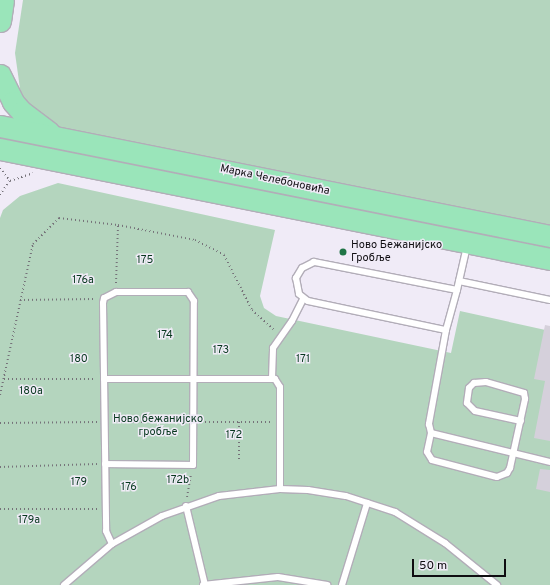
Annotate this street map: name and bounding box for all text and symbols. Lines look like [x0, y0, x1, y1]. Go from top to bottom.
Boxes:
street label: Марка Челебоновића [219, 162, 331, 198]
place label: Ново Бежанијско Гробље [351, 239, 442, 265]
marker: Ново Бежанијско Гробље [338, 247, 348, 257]
park label: 175 [137, 253, 153, 267]
park label: 176a [72, 273, 94, 287]
park label: 174 [157, 328, 173, 342]
park label: 173 [213, 343, 229, 357]
park label: 180 [70, 352, 88, 366]
park label: 171 [296, 352, 310, 366]
park label: 180a [19, 384, 43, 398]
park label: Ново бежанијско гробље [113, 413, 203, 439]
park label: 172 [226, 428, 242, 442]
park label: 172b [167, 473, 189, 487]
park label: 179 [71, 475, 87, 489]
park label: 176 [121, 480, 137, 494]
park label: 179a [18, 513, 40, 527]
scale bar [414, 551, 508, 577]
text: 50 m [419, 558, 447, 574]

